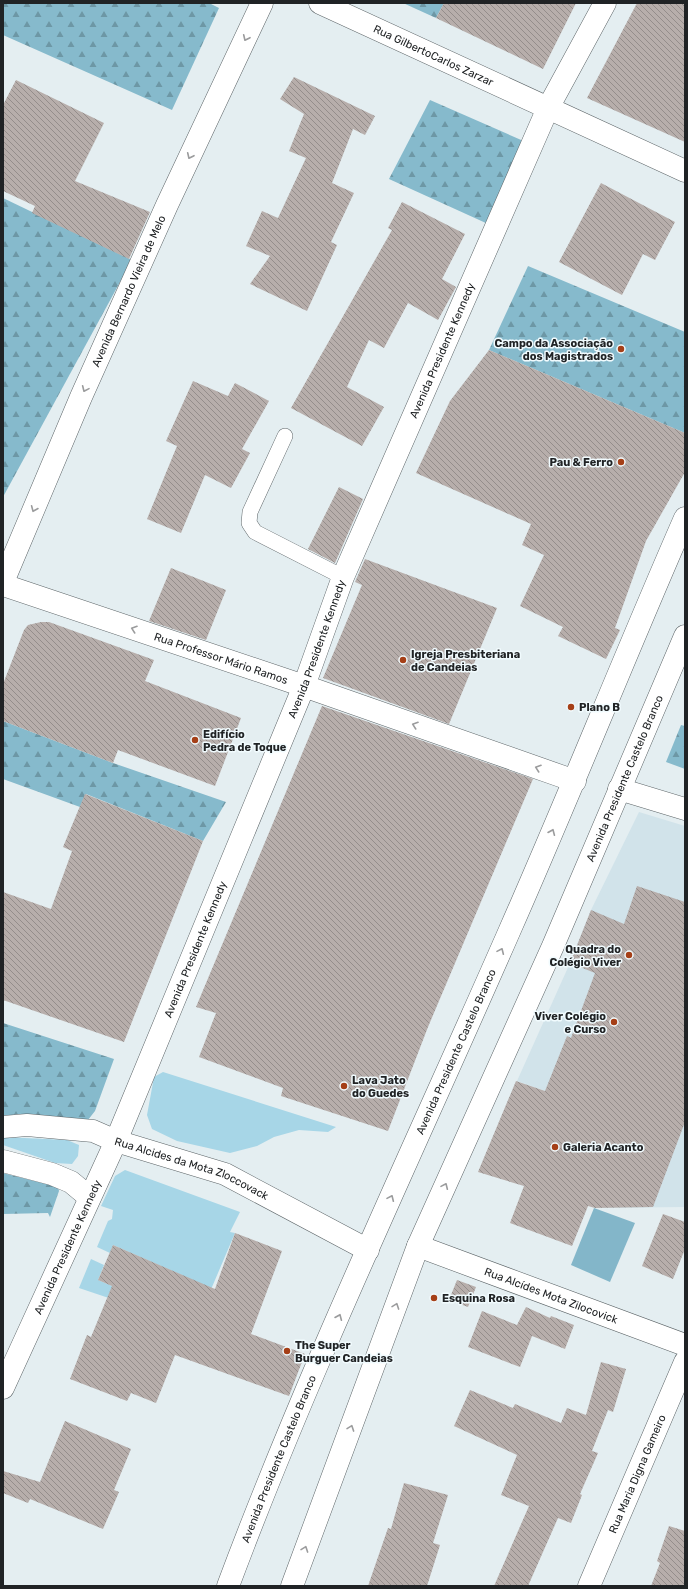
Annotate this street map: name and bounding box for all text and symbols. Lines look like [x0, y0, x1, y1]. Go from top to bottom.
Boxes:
street label: Rua GilbertoCarlos Zarzar [371, 22, 496, 89]
one-way arrow [243, 34, 251, 42]
one-way arrow [187, 152, 195, 159]
street label: Avenida Bernardo Vieira de Melo [89, 213, 169, 369]
street label: Avenida Presidente Kennedy [407, 281, 478, 420]
place label: Campo da Associação dos Magistrados [495, 337, 613, 363]
marker: Campo da Associação dos Magistrados [616, 344, 626, 354]
one-way arrow [82, 385, 90, 393]
place label: Pau & Ferro [549, 456, 613, 469]
marker: Pau & Ferro [616, 457, 626, 467]
one-way arrow [31, 505, 39, 512]
street label: Avenida Presidente Kennedy [285, 578, 348, 720]
one-way arrow [131, 625, 138, 633]
street label: Rua Professor Mário Ramos [152, 630, 290, 687]
place label: Igreja Presbiteriana de Candeias [411, 648, 520, 674]
marker: Igreja Presbiteriana de Candeias [398, 655, 408, 665]
street label: Avenida Presidente Castelo Branco [584, 693, 666, 864]
place label: Plano B [579, 701, 620, 714]
marker: Plano B [566, 702, 576, 712]
one-way arrow [412, 721, 419, 729]
place label: Edifício Pedra de Toque [203, 728, 287, 754]
marker: Edifício Pedra de Toque [190, 735, 200, 745]
one-way arrow [534, 764, 541, 773]
one-way arrow [548, 829, 556, 836]
street label: Avenida Presidente Kennedy [162, 879, 230, 1020]
place label: Quadra do Colégio Viver [549, 943, 621, 969]
one-way arrow [496, 948, 504, 956]
marker: Quadra do Colégio Viver [624, 950, 634, 960]
street label: Avenida Presidente Castelo Branco [414, 967, 499, 1137]
place label: Viver Colégio e Curso [534, 1010, 606, 1036]
marker: Viver Colégio e Curso [609, 1017, 619, 1027]
place label: Lava Jato do Guedes [352, 1074, 409, 1100]
marker: Lava Jato do Guedes [339, 1081, 349, 1091]
street label: Rua Alcides da Mota Zloccovack [113, 1135, 271, 1203]
place label: Galeria Acanto [563, 1141, 644, 1154]
marker: Galeria Acanto [550, 1142, 560, 1152]
street label: Avenida Presidente Kennedy [32, 1178, 104, 1317]
one-way arrow [440, 1182, 448, 1190]
one-way arrow [386, 1195, 394, 1202]
street label: Rua Alcídes Mota Zilocovick [482, 1265, 620, 1327]
place label: Esquina Rosa [442, 1292, 515, 1305]
marker: Esquina Rosa [429, 1293, 439, 1303]
one-way arrow [391, 1302, 399, 1309]
one-way arrow [334, 1314, 342, 1321]
place label: The Super Burguer Candeias [295, 1339, 393, 1365]
marker: The Super Burguer Candeias [282, 1346, 292, 1356]
street label: Avenida Presidente Castelo Branco [239, 1373, 319, 1544]
street label: Rua Maria Digna Gameiro [606, 1413, 669, 1535]
one-way arrow [346, 1424, 354, 1431]
one-way arrow [301, 1546, 309, 1553]

